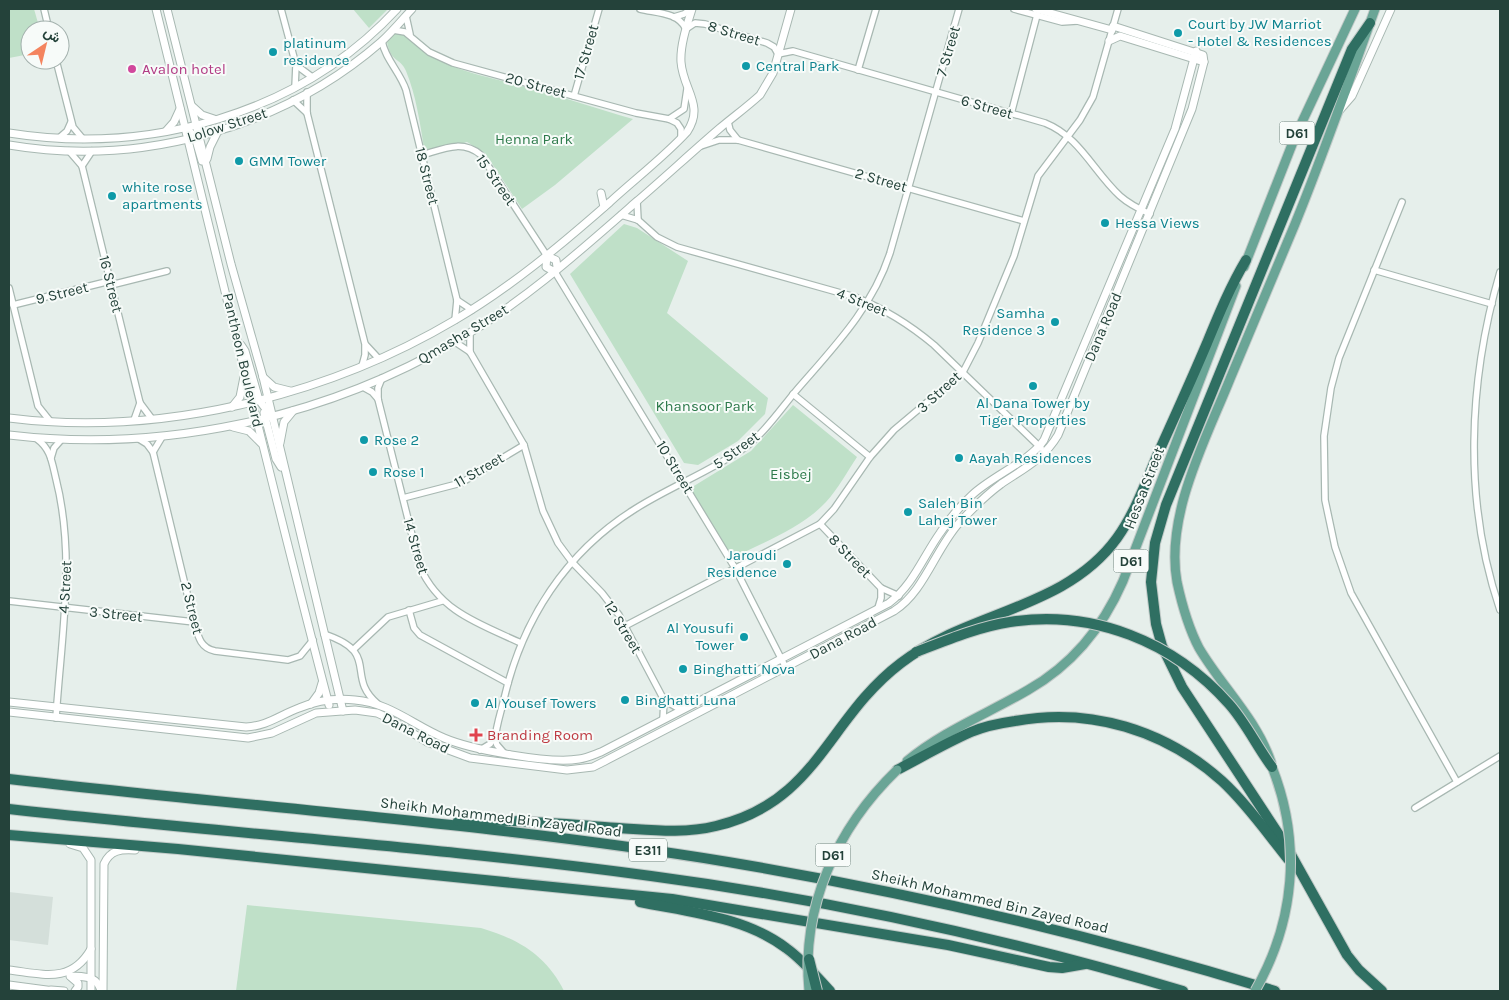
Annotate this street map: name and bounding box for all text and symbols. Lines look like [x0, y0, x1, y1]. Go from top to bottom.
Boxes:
place label: Court by JW Marriot - Hotel & Residences [1188, 15, 1332, 50]
street label: 8 Street [706, 17, 763, 50]
north arrow [20, 20, 70, 70]
street label: 17 Street [570, 22, 603, 82]
text: ش [40, 23, 64, 47]
street label: 7 Street [932, 23, 964, 78]
marker: Court by JW Marriot - Hotel & Residences [1172, 27, 1184, 39]
place label: platinum residence [283, 34, 350, 69]
marker: platinum residence [267, 46, 279, 58]
place label: Central Park [756, 57, 839, 75]
place label: Avalon hotel [142, 60, 226, 78]
marker: Central Park [740, 60, 752, 72]
marker: Avalon hotel [126, 63, 138, 75]
street label: 20 Street [504, 68, 569, 102]
street label: 6 Street [959, 91, 1015, 123]
street label: Lolow Street [185, 103, 270, 146]
road number: D61 [1280, 122, 1314, 144]
park label: Henna Park [495, 130, 573, 148]
street label: 18 Street [411, 145, 443, 207]
street label: 15 Street [472, 151, 520, 209]
place label: GMM Tower [249, 152, 327, 170]
marker: GMM Tower [233, 155, 245, 167]
street label: 2 Street [853, 164, 910, 196]
place label: white rose apartments [122, 178, 203, 213]
marker: white rose apartments [106, 190, 118, 202]
place label: Hessa Views [1115, 214, 1200, 232]
marker: Hessa Views [1099, 217, 1111, 229]
street label: 16 Street [95, 254, 127, 315]
street label: 9 Street [34, 278, 90, 308]
street label: 4 Street [834, 284, 890, 320]
street label: Dana Road [1080, 290, 1126, 364]
street label: Pantheon Boulevard [219, 291, 267, 429]
street label: Qmasha Street [415, 300, 512, 368]
place label: Samha Residence 3 [962, 304, 1045, 339]
marker: Samha Residence 3 [1049, 316, 1061, 328]
street label: 3 Street [913, 367, 965, 417]
marker: Al Dana Tower by Tiger Properties [1027, 380, 1039, 392]
place label: Al Dana Tower by Tiger Properties [976, 394, 1090, 429]
park label: Khansoor Park [655, 397, 755, 415]
street label: 5 Street [709, 427, 763, 473]
place label: Rose 2 [374, 431, 419, 449]
marker: Rose 2 [358, 434, 370, 446]
street label: 10 Street [652, 437, 698, 497]
street label: Hessa Street [1120, 444, 1168, 532]
street label: 11 Street [451, 448, 507, 491]
place label: Aayah Residences [969, 449, 1092, 467]
marker: Aayah Residences [953, 452, 965, 464]
place label: Rose 1 [383, 463, 425, 481]
park label: Eisbej [770, 465, 812, 483]
marker: Rose 1 [367, 466, 379, 478]
place label: Saleh Bin Lahej Tower [918, 494, 997, 529]
marker: Saleh Bin Lahej Tower [902, 506, 914, 518]
street label: 14 Street [399, 516, 433, 577]
street label: 8 Street [825, 530, 875, 582]
place label: Jaroudi Residence [707, 546, 777, 581]
road number: D61 [1114, 550, 1148, 572]
marker: Jaroudi Residence [781, 558, 793, 570]
street label: 4 Street [55, 560, 75, 614]
street label: 2 Street [177, 580, 207, 636]
street label: 12 Street [600, 597, 646, 657]
street label: 3 Street [88, 602, 144, 626]
street label: Dana Road [806, 613, 880, 663]
place label: Al Yousufi Tower [667, 619, 735, 654]
marker: Al Yousufi Tower [738, 631, 750, 643]
place label: Binghatti Nova [693, 660, 795, 678]
marker: Binghatti Nova [677, 663, 689, 675]
place label: Binghatti Luna [635, 691, 736, 709]
place label: Al Yousef Towers [485, 694, 597, 712]
marker: Binghatti Luna [619, 694, 631, 706]
marker: Al Yousef Towers [469, 697, 481, 709]
street label: Dana Road [379, 708, 453, 758]
place label: Branding Room [487, 726, 593, 744]
marker: Branding Room [469, 728, 483, 742]
street label: Sheikh Mohammed Bin Zayed Road [379, 793, 623, 841]
road number: E311 [629, 838, 667, 862]
road number: D61 [816, 844, 850, 866]
street label: Sheikh Mohammed Bin Zayed Road [870, 865, 1110, 937]

